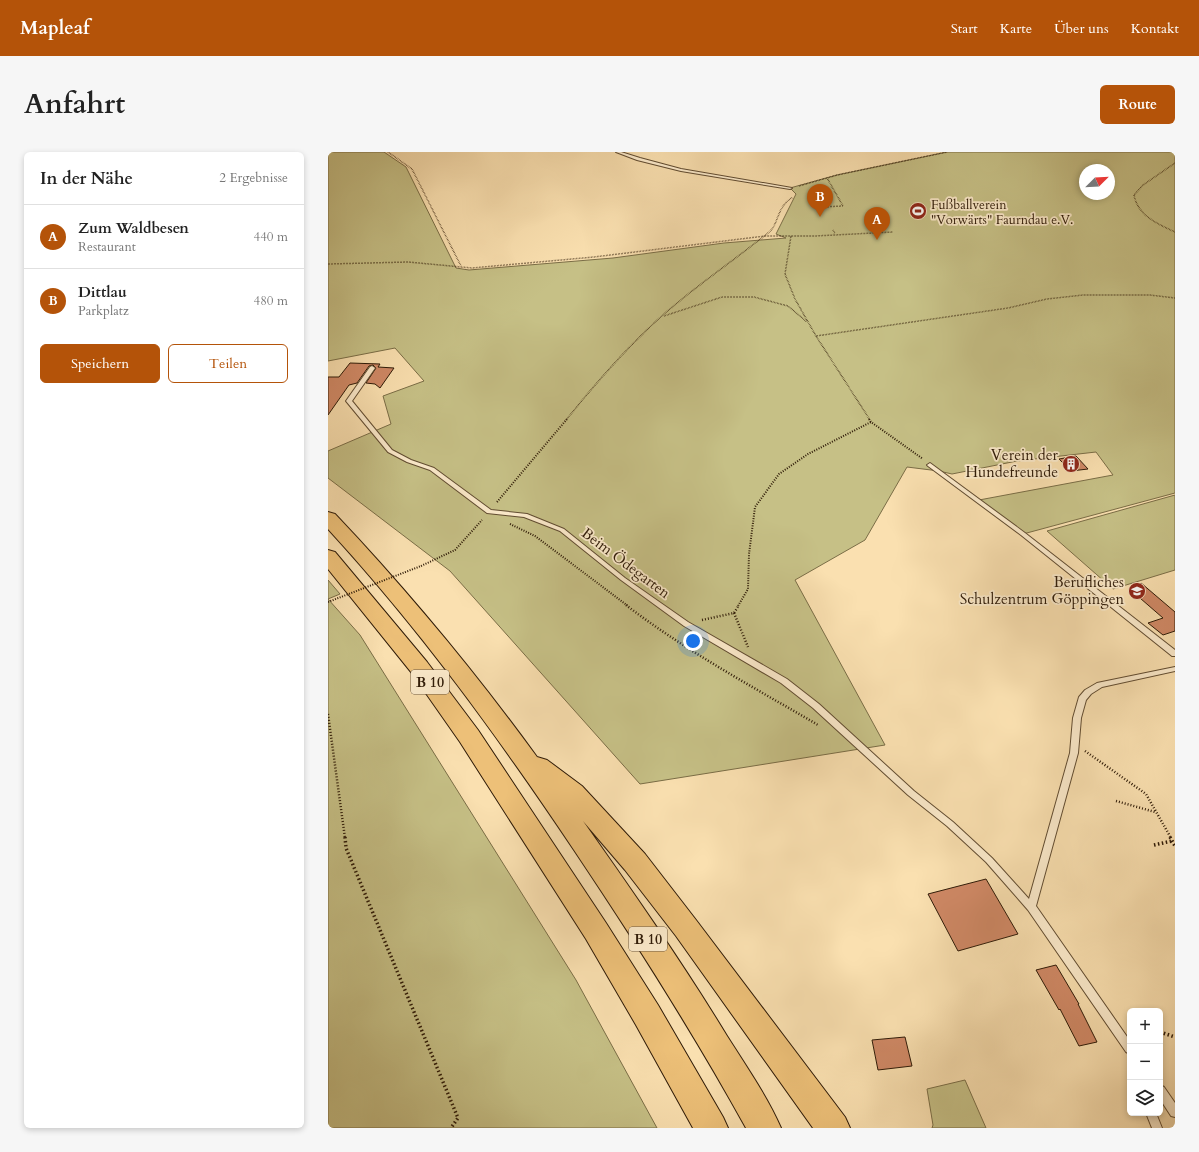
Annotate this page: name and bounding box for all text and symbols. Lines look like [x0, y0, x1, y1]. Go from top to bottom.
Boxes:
text: Mapleaf [20, 15, 90, 41]
text: Start [951, 19, 978, 38]
text: Karte [1000, 19, 1032, 38]
text: Über uns [1054, 19, 1109, 38]
text: Kontakt [1131, 19, 1179, 38]
text: Anfahrt [24, 85, 125, 123]
button: Route [1100, 85, 1175, 124]
north arrow [1079, 164, 1115, 200]
text: In der Nähe [40, 167, 133, 190]
text: 2 Ergebnisse [219, 169, 288, 187]
pin: B [807, 184, 833, 217]
place label: Fußballverein "Vorwärts" Faurndau e.V. [931, 196, 1073, 229]
sports icon: Fußballverein "Vorwärts" Faurndau e.V. [908, 201, 928, 221]
pin: A [864, 207, 890, 240]
text: Zum Waldbesen [78, 218, 189, 238]
text: A [48, 228, 58, 246]
text: 440 m [254, 228, 288, 246]
text: Restaurant [78, 238, 136, 256]
text: Dittlau [78, 282, 127, 302]
text: B [48, 292, 58, 310]
text: 480 m [254, 292, 288, 310]
text: Parkplatz [78, 302, 129, 320]
button: Speichern [40, 344, 160, 383]
button: Teilen [168, 344, 288, 383]
place label: Verein der Hundefreunde [966, 445, 1059, 482]
building icon: Verein der Hundefreunde [1061, 454, 1081, 474]
street label: Beim Ödegarten [578, 523, 675, 603]
place label: Berufliches Schulzentrum Göppingen [960, 572, 1124, 609]
school or university icon: Berufliches Schulzentrum Göppingen [1127, 581, 1147, 601]
your location [683, 631, 703, 651]
road number: B 10 [411, 670, 449, 694]
road number: B 10 [629, 927, 667, 951]
map controls [1127, 1008, 1163, 1116]
button: + [1127, 1008, 1163, 1044]
button: − [1127, 1044, 1163, 1080]
button: layers [1127, 1080, 1163, 1116]

